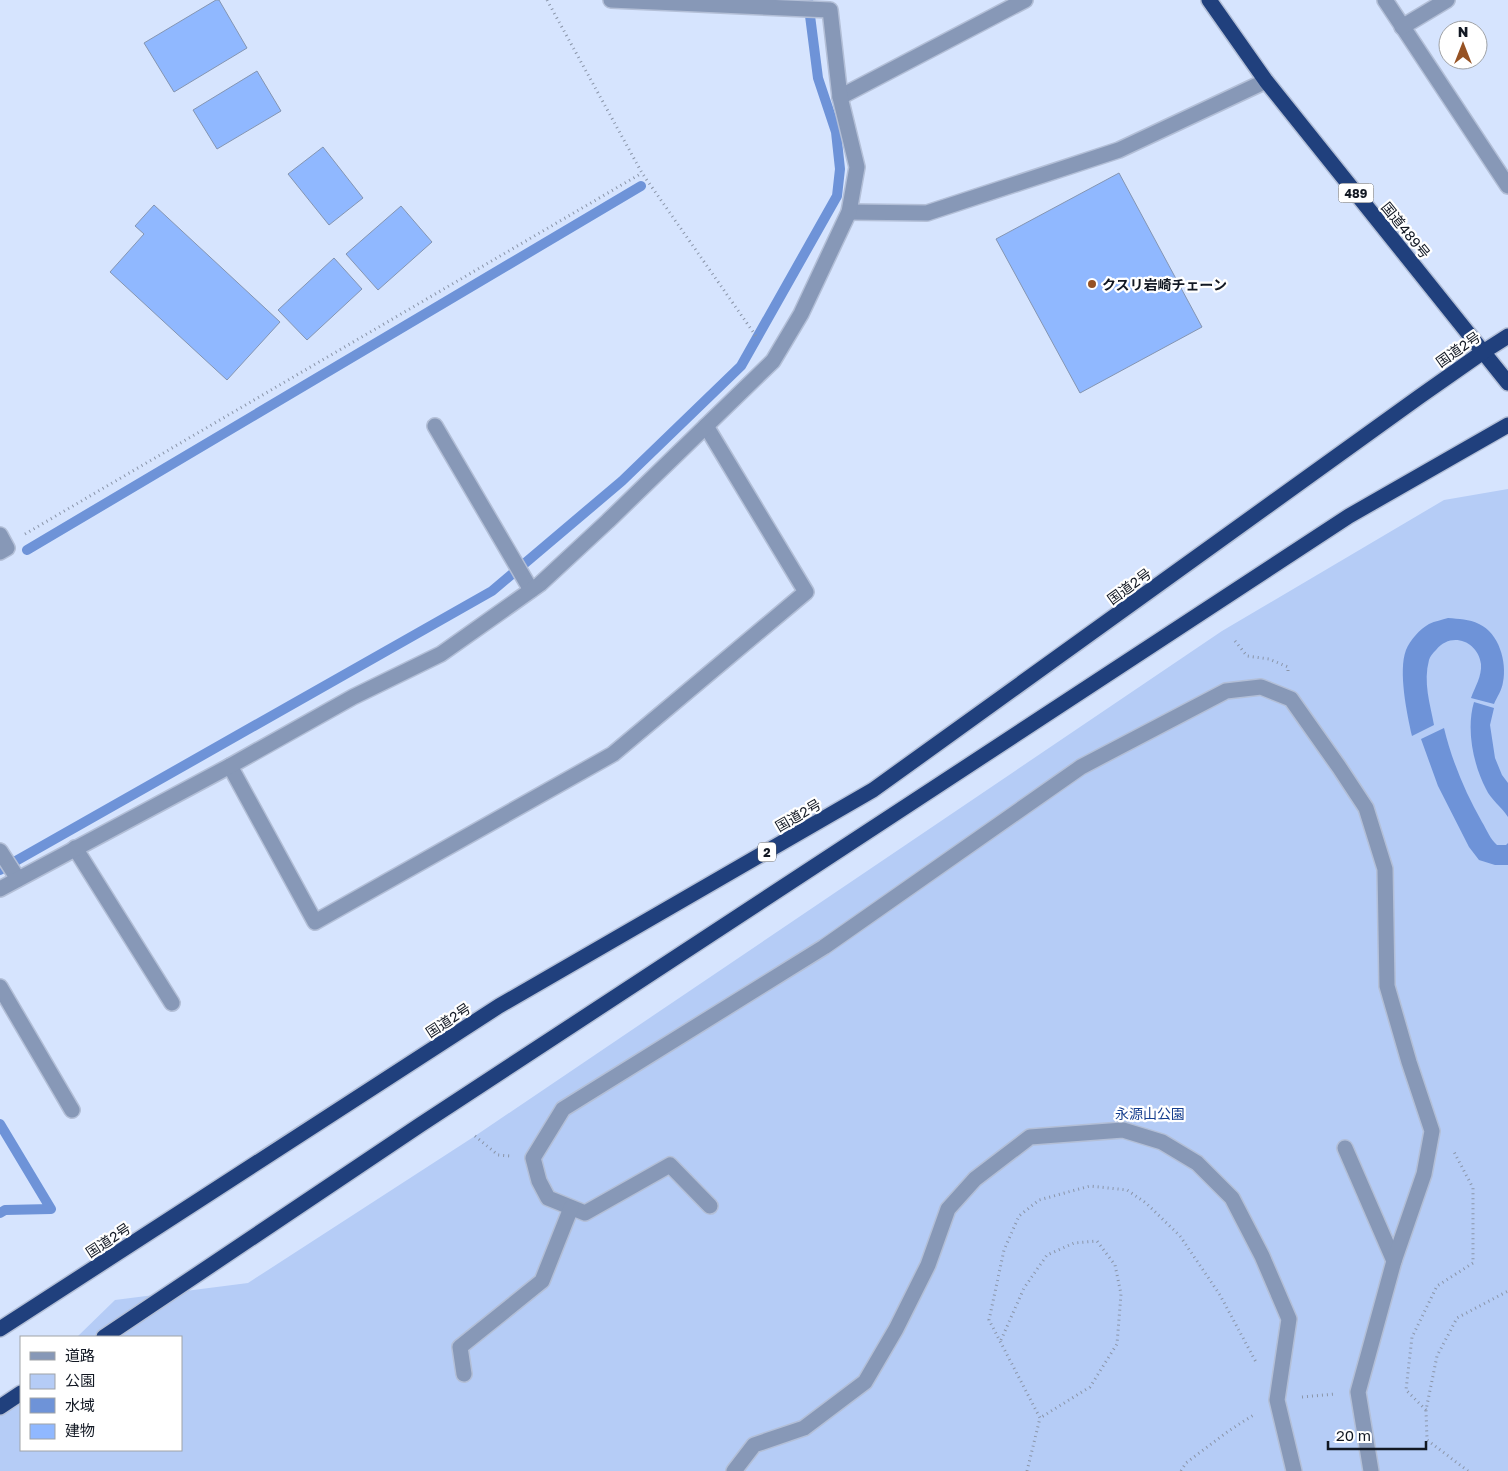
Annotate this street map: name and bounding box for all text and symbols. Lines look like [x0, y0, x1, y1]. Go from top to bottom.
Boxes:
north arrow [1438, 20, 1488, 70]
text: N [1458, 23, 1468, 40]
road number: 489 [1338, 184, 1374, 202]
street label: 国道489号 [1378, 198, 1434, 262]
place label: クスリ岩崎チェーン [1102, 276, 1227, 293]
marker: クスリ岩崎チェーン [1086, 278, 1098, 290]
street label: 国道2号 [1433, 328, 1483, 370]
street label: 国道2号 [1104, 564, 1154, 608]
street label: 国道2号 [772, 795, 824, 835]
road number: 2 [758, 842, 776, 862]
street label: 国道2号 [422, 999, 474, 1041]
park label: 永源山公園 [1115, 1105, 1185, 1122]
street label: 国道2号 [82, 1219, 134, 1261]
legend [20, 1336, 182, 1451]
text: 道路 [65, 1346, 95, 1364]
text: 公園 [65, 1371, 95, 1389]
text: 水域 [65, 1396, 95, 1414]
scale bar [1328, 1418, 1426, 1450]
text: 建物 [65, 1421, 95, 1439]
text: 20 m [1336, 1426, 1371, 1444]

